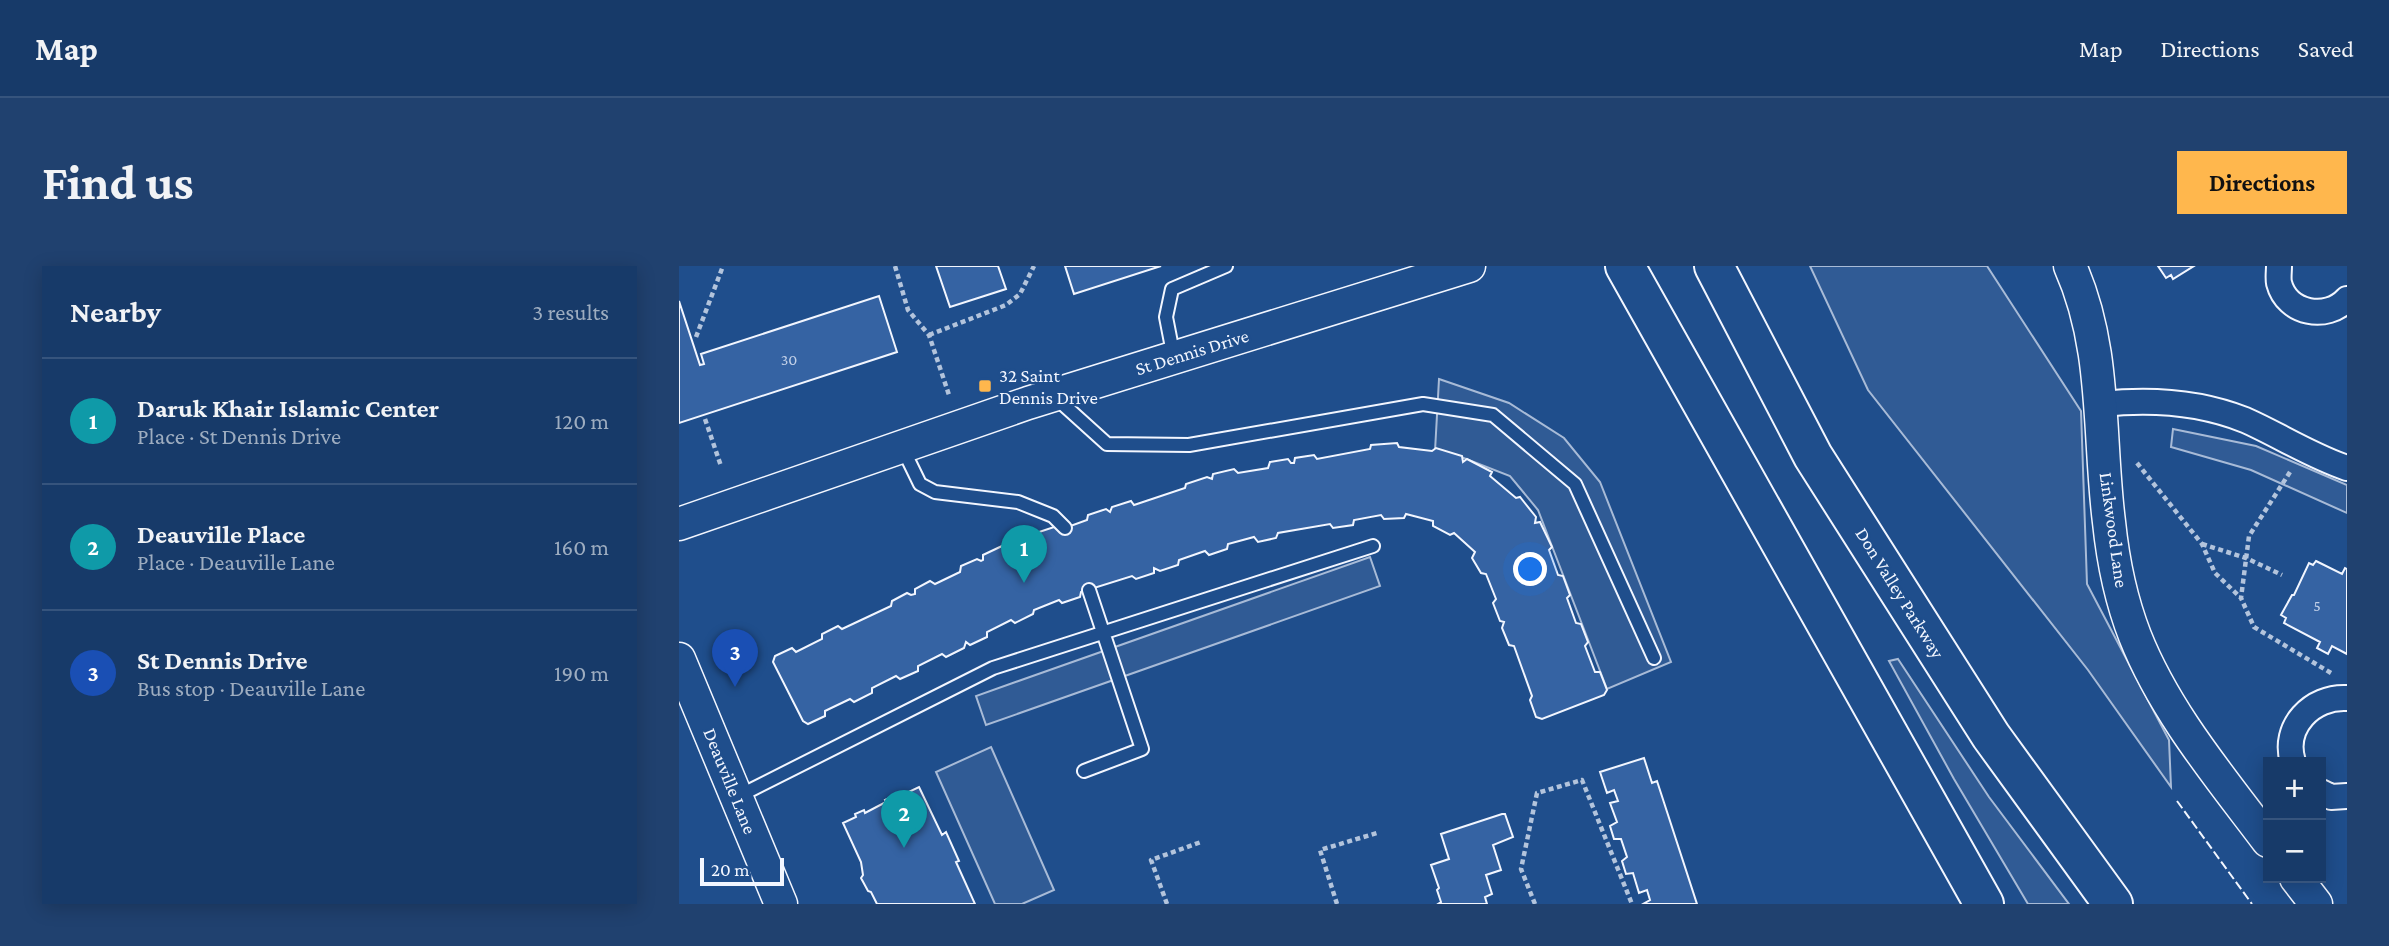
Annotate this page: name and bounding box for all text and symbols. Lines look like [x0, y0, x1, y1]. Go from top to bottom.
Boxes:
text: Map [35, 30, 98, 67]
text: Map [2079, 35, 2123, 62]
text: Directions [2161, 35, 2260, 62]
text: Saved [2298, 35, 2354, 62]
button: Directions [2177, 151, 2347, 214]
text: Find us [42, 155, 194, 210]
text: Nearby [70, 295, 161, 328]
text: 3 results [532, 299, 609, 325]
street label: St Dennis Drive [1133, 325, 1251, 379]
house number: 30 [781, 351, 797, 368]
place label: 32 Saint Dennis Drive [999, 365, 1098, 408]
marker: 32 Saint Dennis Drive [977, 378, 993, 394]
text: Daruk Khair Islamic Center [137, 394, 439, 423]
text: 1 [89, 408, 97, 434]
text: 120 m [555, 408, 609, 434]
text: Place · St Dennis Drive [137, 423, 341, 449]
street label: Linkwood Lane [2095, 471, 2133, 589]
text: Deauville Place [137, 520, 305, 549]
street label: Don Valley Parkway [1851, 524, 1949, 662]
pin: 1 [1001, 525, 1047, 583]
text: 2 [87, 534, 99, 560]
text: 160 m [554, 534, 609, 560]
text: Place · Deauville Lane [137, 549, 335, 575]
your location [1513, 552, 1547, 586]
house number: 5 [2313, 597, 2321, 614]
pin: 3 [712, 629, 758, 687]
text: St Dennis Drive [137, 646, 308, 675]
text: 3 [87, 660, 99, 686]
text: 190 m [554, 660, 609, 686]
text: Bus stop · Deauville Lane [137, 675, 365, 701]
street label: Deauville Lane [699, 725, 761, 837]
map controls [2263, 757, 2326, 883]
button: + [2263, 757, 2326, 820]
pin: 2 [881, 790, 927, 848]
button: − [2263, 820, 2326, 883]
scale bar [700, 855, 784, 887]
text: 20 m [711, 859, 750, 880]

